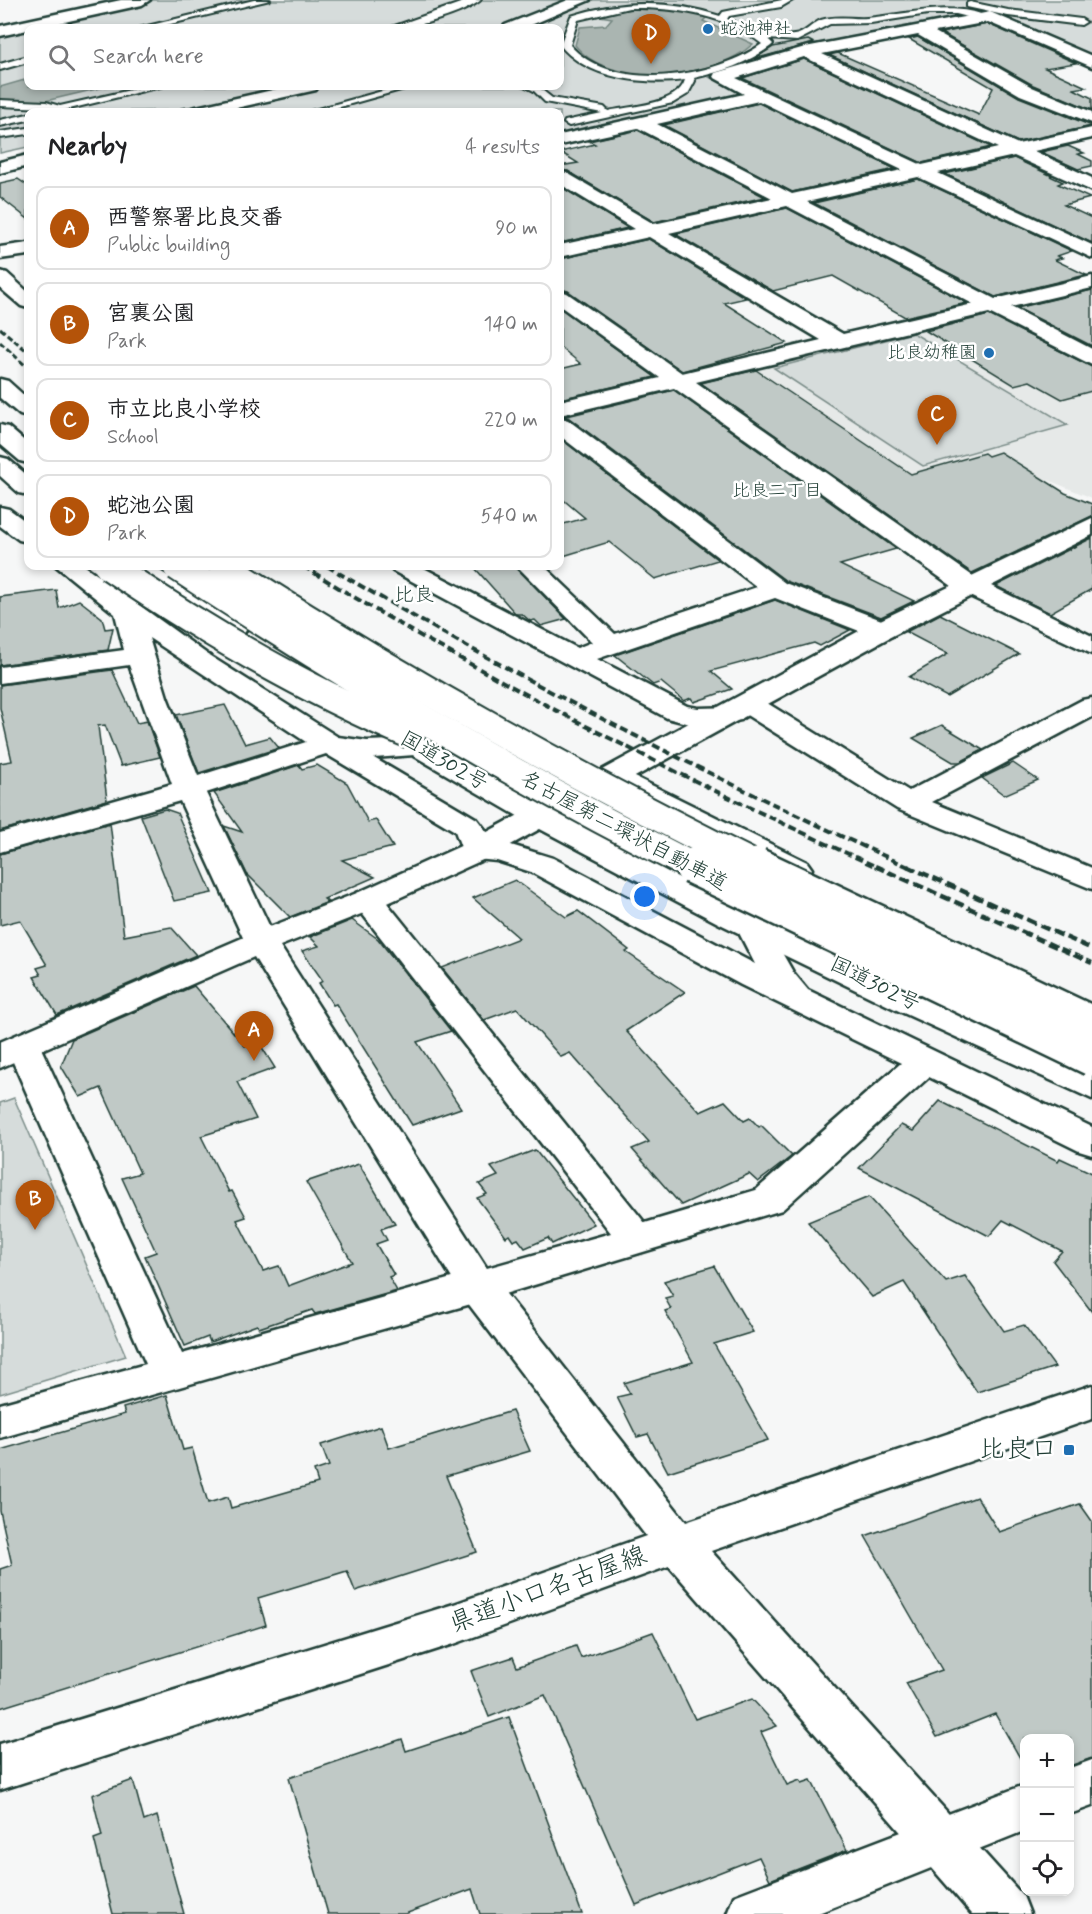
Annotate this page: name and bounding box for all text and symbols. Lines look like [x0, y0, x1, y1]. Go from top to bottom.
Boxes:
pin: D [632, 14, 670, 64]
place label: 蛇池神社 [720, 17, 792, 41]
marker: 蛇池神社 [701, 22, 715, 36]
search box [24, 24, 564, 90]
icon: search [45, 41, 78, 74]
text: Search here [93, 43, 204, 71]
text: Nearby [48, 130, 127, 164]
text: 4 results [465, 134, 540, 161]
text: 西警察署比良交番 [107, 204, 283, 232]
text: A [63, 215, 76, 242]
text: 90 m [495, 215, 538, 242]
text: Public building [107, 232, 230, 259]
text: 宮裏公園 [107, 300, 195, 328]
text: B [63, 311, 76, 338]
text: 140 m [484, 311, 538, 338]
text: Park [107, 328, 147, 355]
place label: 比良幼稚園 [887, 341, 977, 365]
marker: 比良幼稚園 [982, 346, 996, 360]
text: 市立比良小学校 [107, 396, 261, 424]
pin: C [918, 396, 956, 445]
text: C [62, 407, 77, 434]
text: 220 m [484, 407, 538, 434]
text: School [107, 424, 159, 451]
district label: 比良二丁目 [732, 479, 822, 503]
text: 蛇池公園 [107, 492, 195, 520]
text: D [63, 503, 76, 530]
text: 540 m [481, 503, 538, 530]
text: Park [107, 520, 147, 547]
district label: 比良 [394, 582, 434, 609]
street label: 国道302号 [395, 725, 493, 797]
street label: 名古屋第二環状自動車道 [515, 764, 733, 898]
your location [630, 882, 659, 911]
street label: 国道302号 [825, 950, 925, 1018]
pin: A [234, 1012, 274, 1061]
pin: B [15, 1180, 54, 1230]
place label: 比良口 [979, 1433, 1057, 1467]
marker: 比良口 [1062, 1443, 1076, 1457]
street label: 県道小口名古屋線 [444, 1538, 652, 1642]
map controls [1020, 1734, 1074, 1896]
button: + [1020, 1734, 1074, 1788]
button: − [1020, 1788, 1074, 1842]
button: locate [1020, 1842, 1074, 1896]

